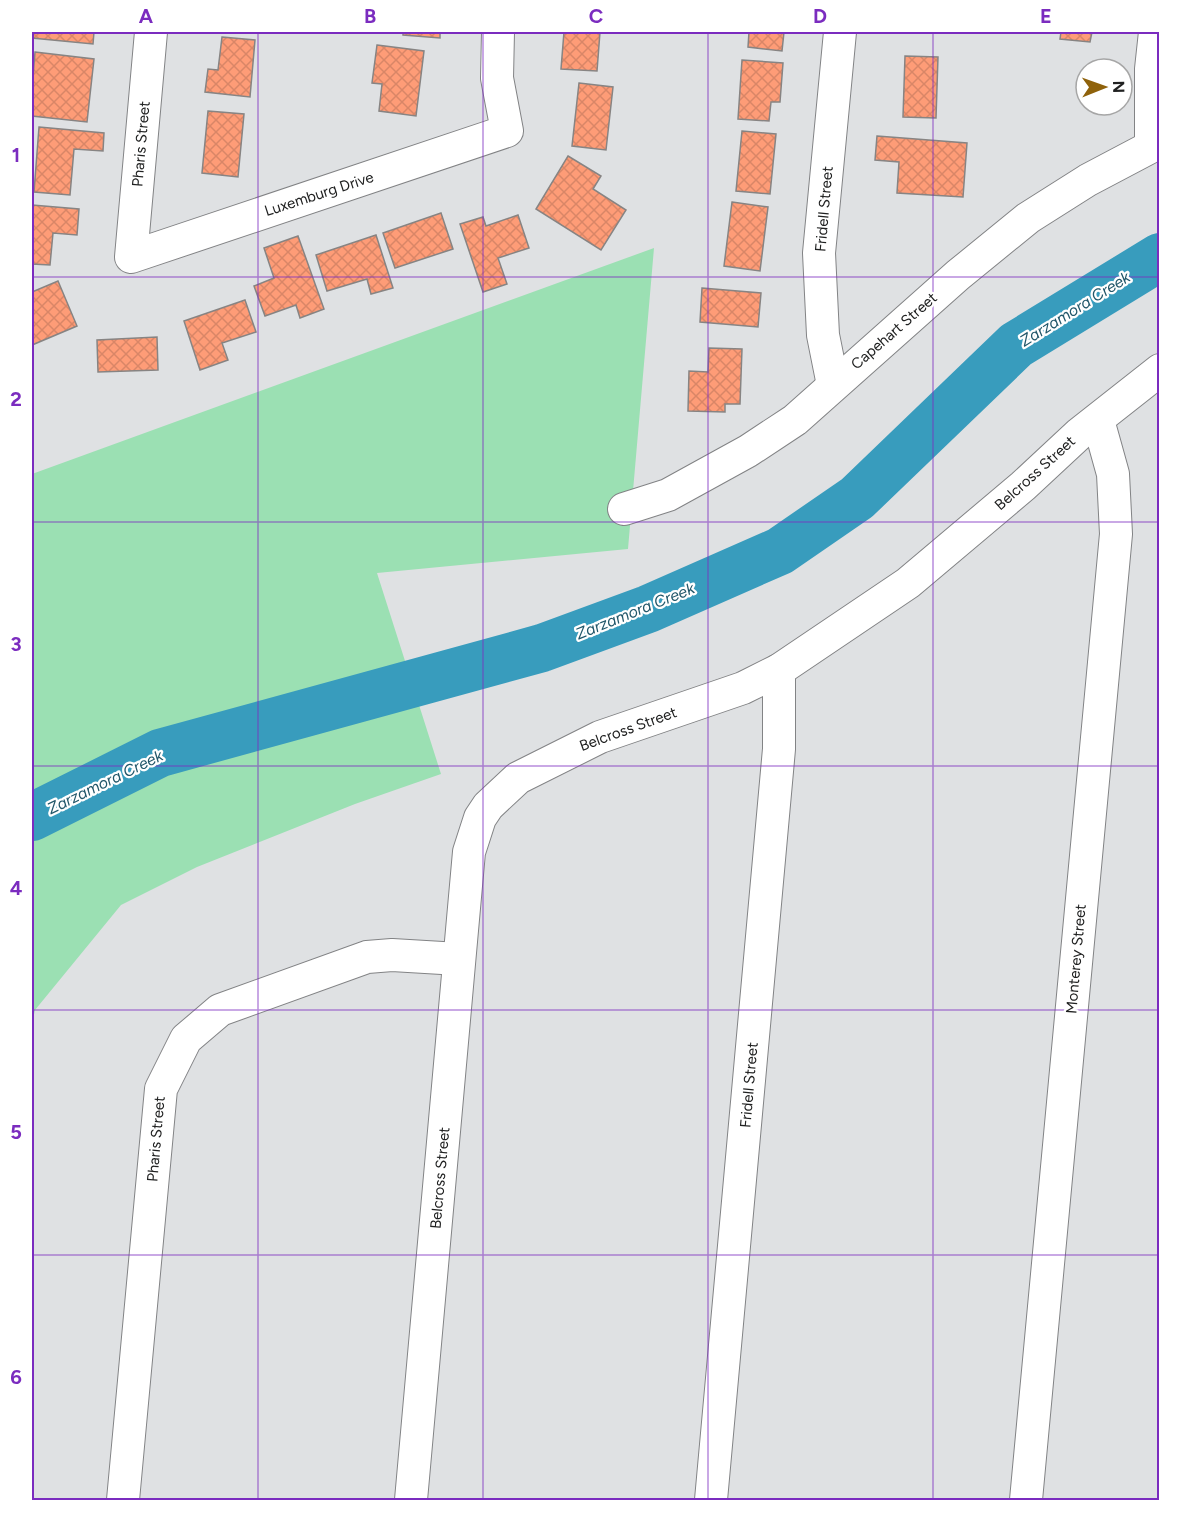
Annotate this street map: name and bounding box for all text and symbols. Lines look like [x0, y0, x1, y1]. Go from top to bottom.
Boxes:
text: A [139, 4, 154, 28]
text: B [364, 4, 376, 28]
text: C [589, 4, 603, 28]
text: D [813, 4, 827, 28]
text: E [1040, 4, 1052, 28]
north arrow [1074, 57, 1134, 117]
text: N [1109, 80, 1128, 93]
street label: Pharis Street [128, 100, 154, 188]
text: 1 [12, 143, 20, 167]
street label: Fridell Street [811, 165, 837, 253]
street label: Luxemburg Drive [262, 168, 376, 220]
water label: Zarzamora Creek [1016, 267, 1135, 351]
street label: Capehart Street [847, 289, 941, 373]
text: 2 [10, 387, 22, 411]
street label: Belcross Street [991, 432, 1079, 514]
water label: Zarzamora Creek [573, 578, 698, 643]
text: 3 [10, 632, 22, 656]
street label: Belcross Street [577, 703, 679, 755]
water label: Zarzamora Creek [44, 745, 167, 818]
text: 4 [10, 876, 23, 900]
street label: Monterey Street [1062, 903, 1090, 1015]
street label: Fridell Street [736, 1041, 762, 1129]
street label: Pharis Street [143, 1095, 169, 1183]
text: 5 [10, 1120, 22, 1144]
street label: Belcross Street [427, 1126, 453, 1230]
text: 6 [10, 1365, 22, 1389]

